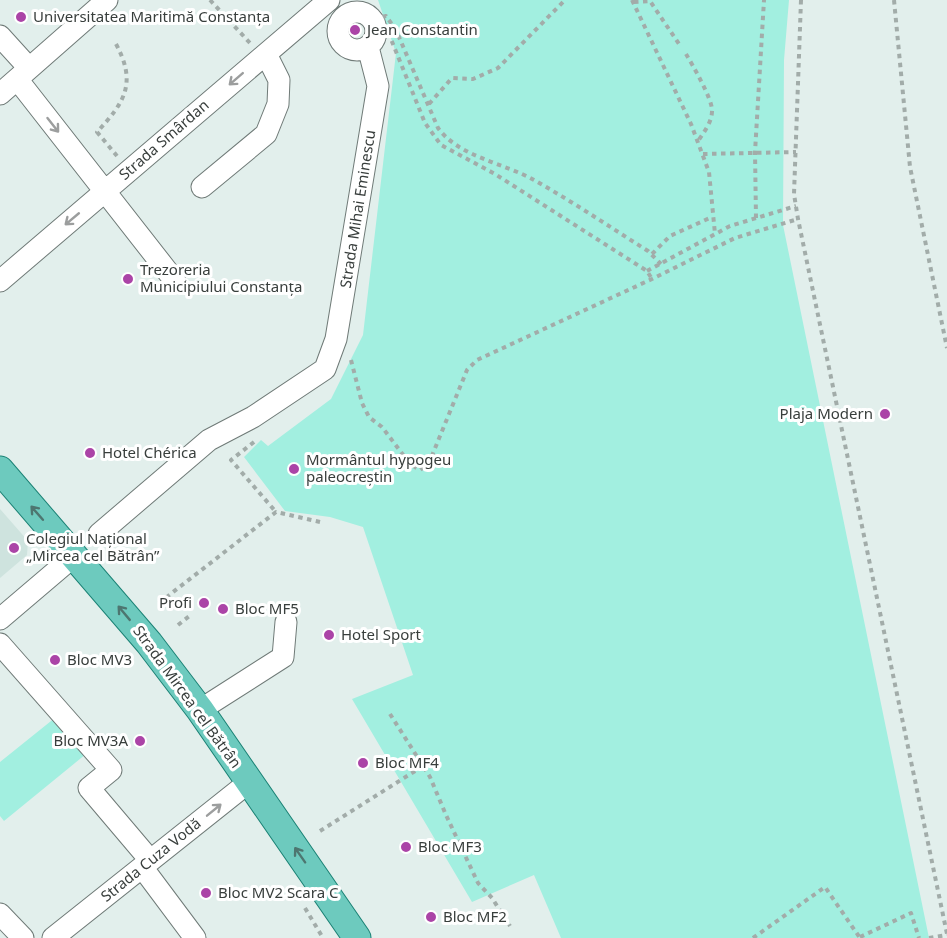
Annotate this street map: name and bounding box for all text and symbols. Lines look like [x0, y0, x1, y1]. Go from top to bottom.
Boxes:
place label: Universitatea Maritimă Constanța [33, 6, 270, 26]
marker: Universitatea Maritimă Constanța [14, 10, 28, 24]
place label: Jean Constantin [365, 19, 478, 39]
marker: Jean Constantin [348, 23, 362, 37]
one-way arrow [229, 72, 244, 86]
street label: Strada Smârdan [114, 95, 213, 184]
one-way arrow [47, 117, 60, 133]
street label: Strada Mihai Eminescu [335, 128, 379, 289]
one-way arrow [65, 212, 80, 226]
place label: Trezoreria Municipiului Constanța [140, 259, 302, 296]
marker: Trezoreria Municipiului Constanța [121, 272, 135, 286]
place label: Plaja Modern [780, 403, 873, 423]
marker: Plaja Modern [878, 407, 892, 421]
place label: Hotel Chérica [102, 442, 197, 462]
marker: Hotel Chérica [83, 446, 97, 460]
place label: Mormântul hypogeu paleocreștin [306, 449, 451, 486]
marker: Mormântul hypogeu paleocreștin [287, 462, 301, 476]
one-way arrow [30, 506, 44, 521]
place label: Colegiul Național „Mircea cel Bătrân” [26, 528, 160, 565]
marker: Colegiul Național „Mircea cel Bătrân” [7, 541, 21, 555]
place label: Profi [159, 592, 192, 612]
marker: Profi [197, 596, 211, 610]
place label: Bloc MF5 [235, 598, 299, 618]
marker: Bloc MF5 [216, 602, 230, 616]
one-way arrow [117, 605, 130, 621]
street label: Strada Mircea cel Bătrân [129, 621, 246, 772]
place label: Hotel Sport [341, 624, 422, 644]
marker: Hotel Sport [322, 628, 336, 642]
place label: Bloc MV3 [67, 649, 132, 669]
marker: Bloc MV3 [48, 653, 62, 667]
place label: Bloc MV3A [53, 730, 128, 750]
marker: Bloc MV3A [133, 734, 147, 748]
place label: Bloc MF4 [375, 752, 439, 772]
marker: Bloc MF4 [356, 756, 370, 770]
one-way arrow [206, 803, 222, 816]
street label: Strada Cuza Vodă [96, 813, 204, 906]
place label: Bloc MF3 [418, 836, 482, 856]
marker: Bloc MF3 [399, 840, 413, 854]
one-way arrow [294, 848, 306, 864]
place label: Bloc MV2 Scara C [218, 882, 339, 902]
marker: Bloc MV2 Scara C [199, 886, 213, 900]
place label: Bloc MF2 [443, 906, 507, 926]
marker: Bloc MF2 [424, 910, 438, 924]

